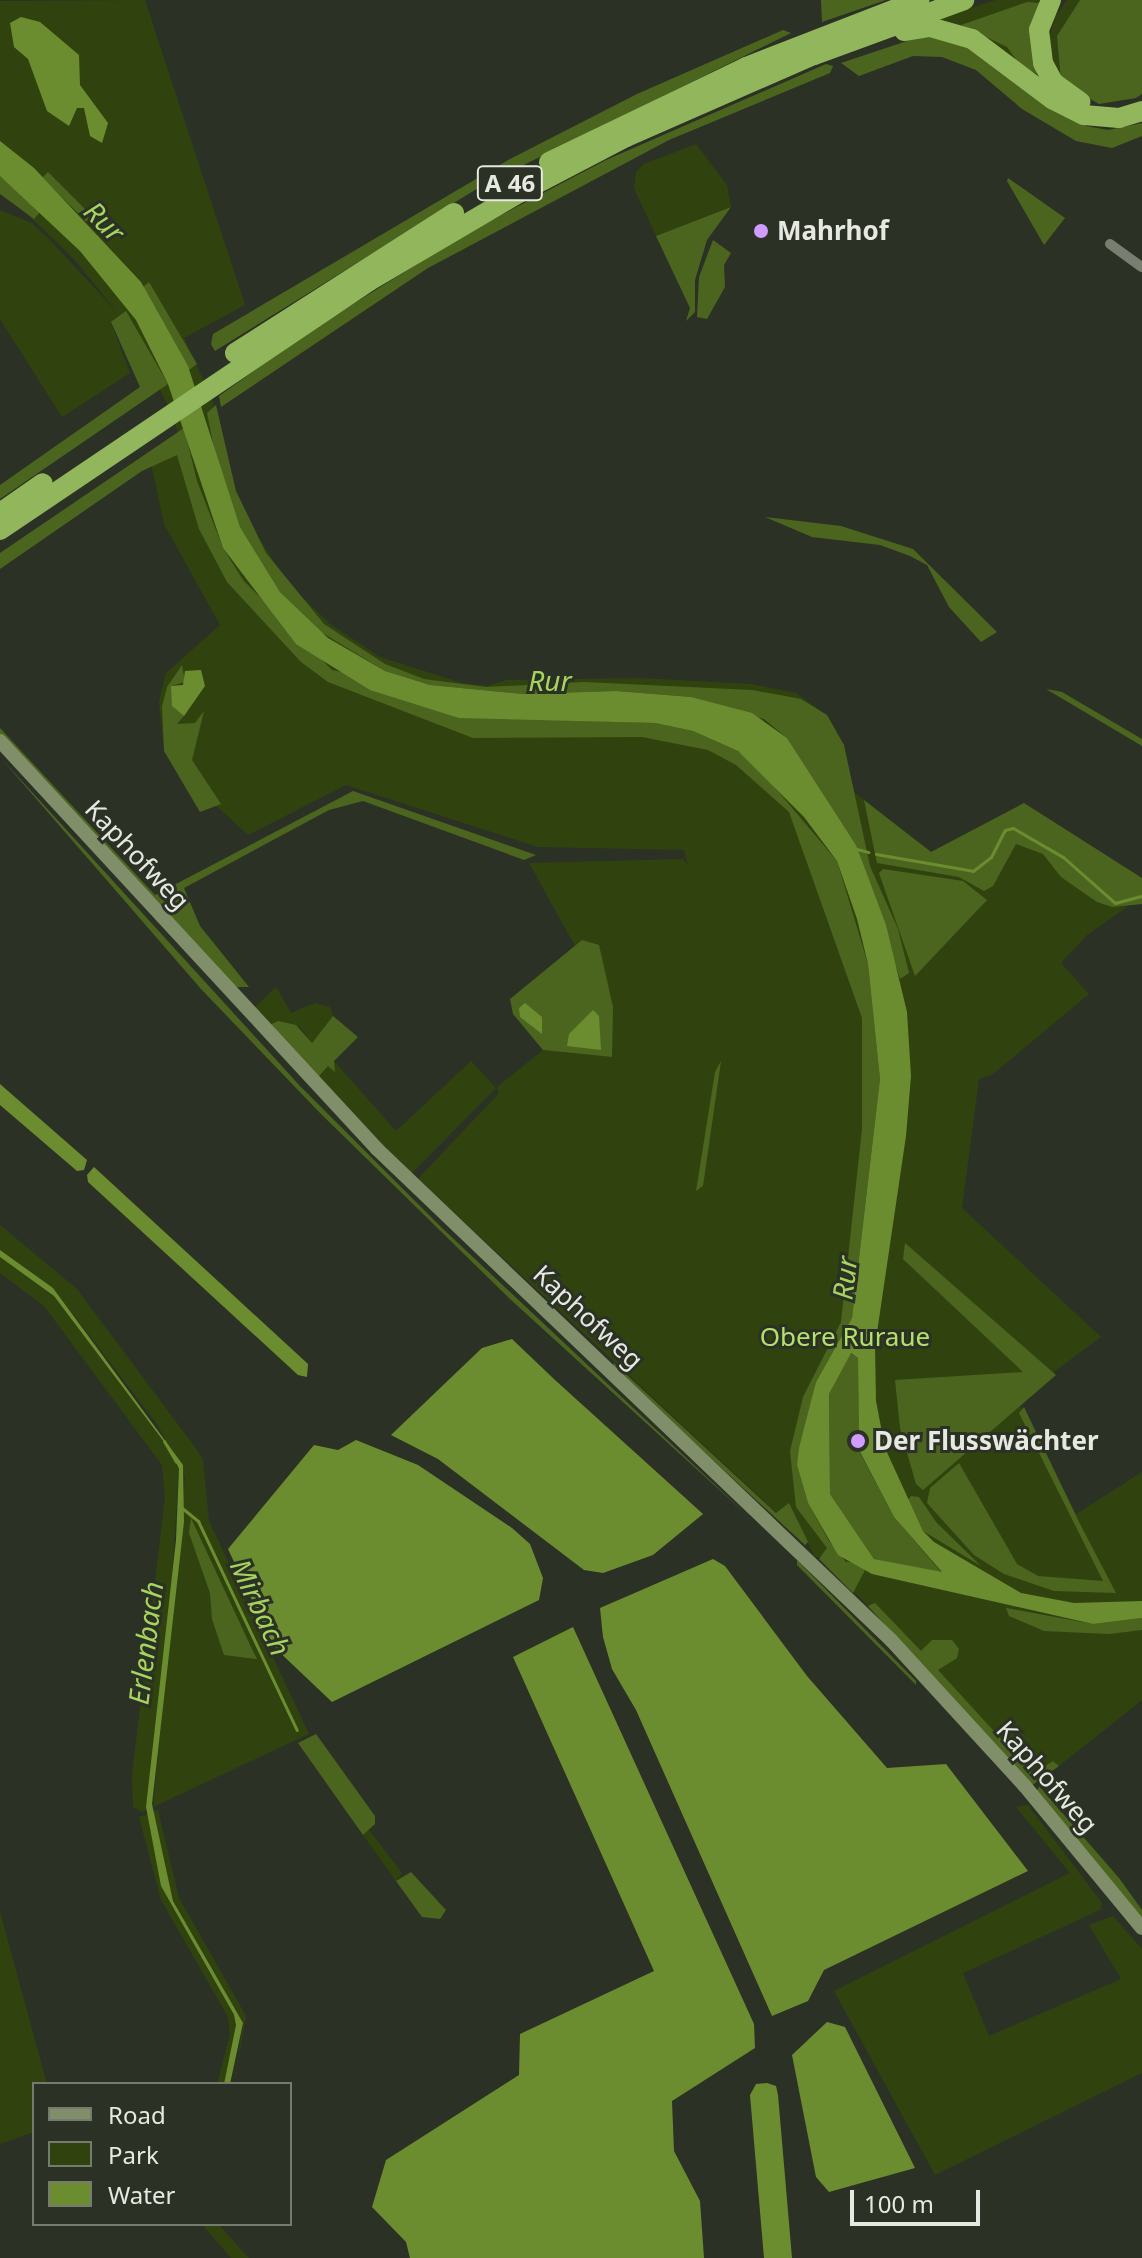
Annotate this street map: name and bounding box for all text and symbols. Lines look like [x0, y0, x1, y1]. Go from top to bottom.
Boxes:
road number: A 46 [476, 163, 544, 203]
water label: Rur [78, 194, 132, 248]
place label: Mahrhof [777, 215, 889, 247]
marker: Mahrhof [752, 222, 770, 240]
water label: Rur [528, 663, 572, 697]
street label: Kaphofweg [78, 794, 196, 916]
water label: Rur [825, 1254, 863, 1302]
street label: Kaphofweg [527, 1258, 649, 1376]
park label: Obere Ruraue [760, 1321, 930, 1353]
place label: Der Flusswächter [874, 1425, 1099, 1457]
marker: Der Flusswächter [849, 1432, 867, 1450]
water label: Mirbach [224, 1553, 298, 1661]
water label: Erlenbach [121, 1579, 169, 1707]
street label: Kaphofweg [990, 1715, 1104, 1839]
legend [32, 2082, 292, 2226]
text: Road [108, 2098, 166, 2131]
text: Park [108, 2138, 159, 2171]
scale bar [854, 2174, 984, 2224]
text: Water [108, 2178, 175, 2211]
text: 100 m [864, 2187, 934, 2220]

